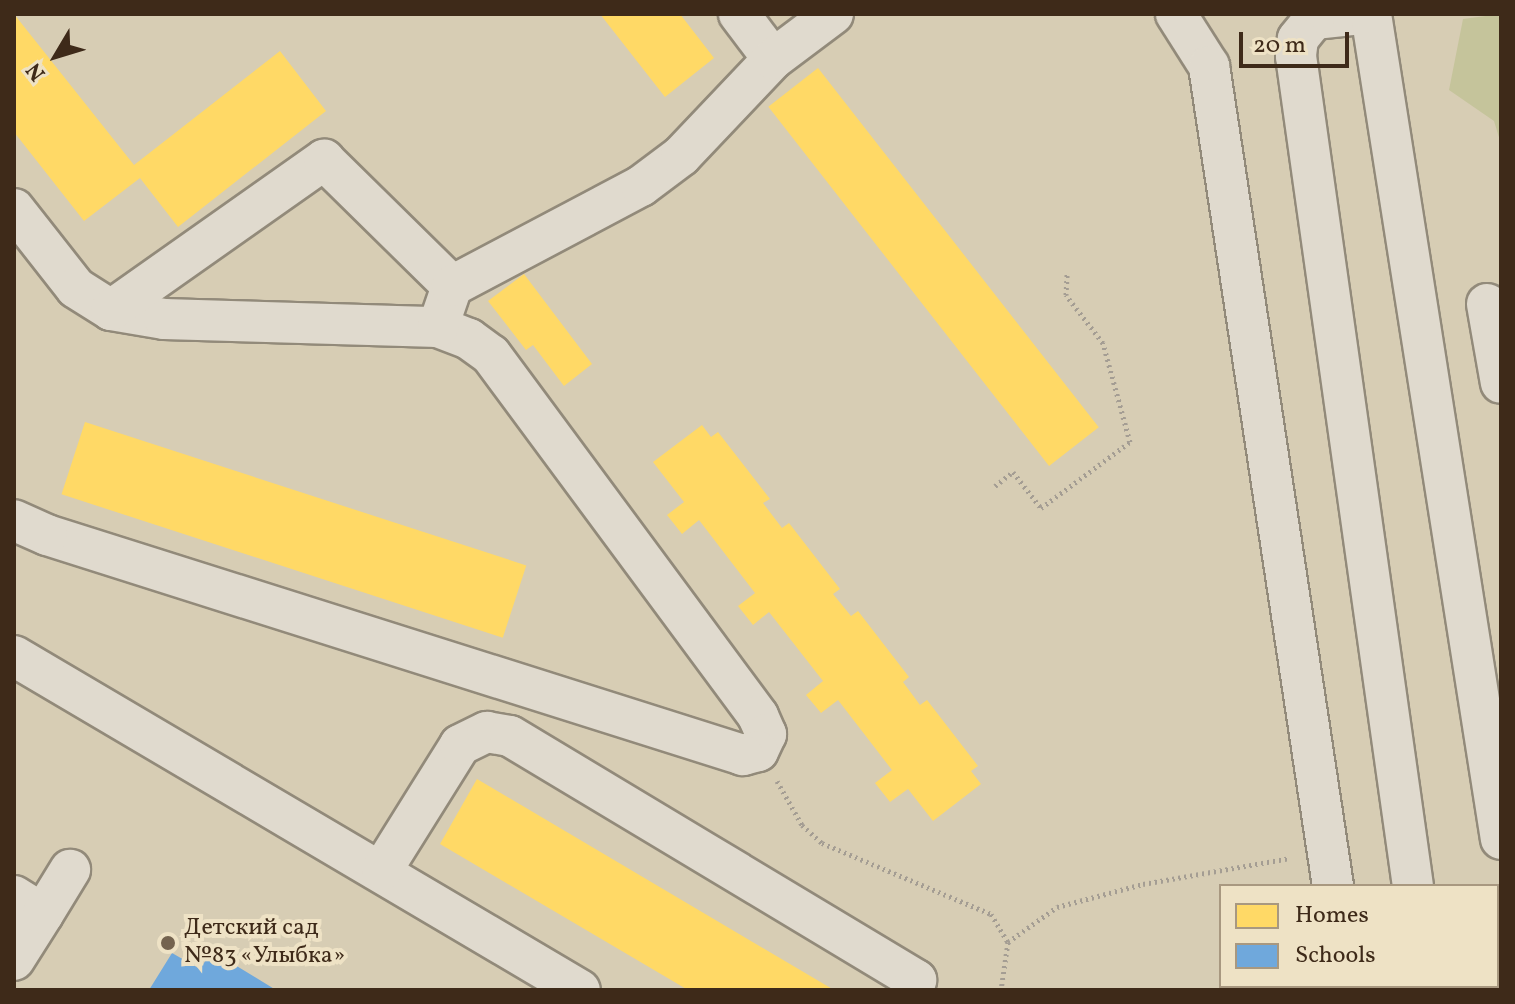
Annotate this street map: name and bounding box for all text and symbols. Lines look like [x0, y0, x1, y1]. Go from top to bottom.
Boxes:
north arrow [16, 16, 96, 96]
scale bar [1243, 16, 1353, 66]
text: 20 m [1253, 29, 1306, 63]
text: N [20, 55, 54, 87]
legend [1219, 884, 1499, 988]
text: Homes [1295, 899, 1369, 933]
place label: Детский сад №83 «Улыбка» [184, 915, 346, 971]
marker: Детский сад №83 «Улыбка» [159, 934, 177, 952]
text: Schools [1295, 939, 1375, 973]

